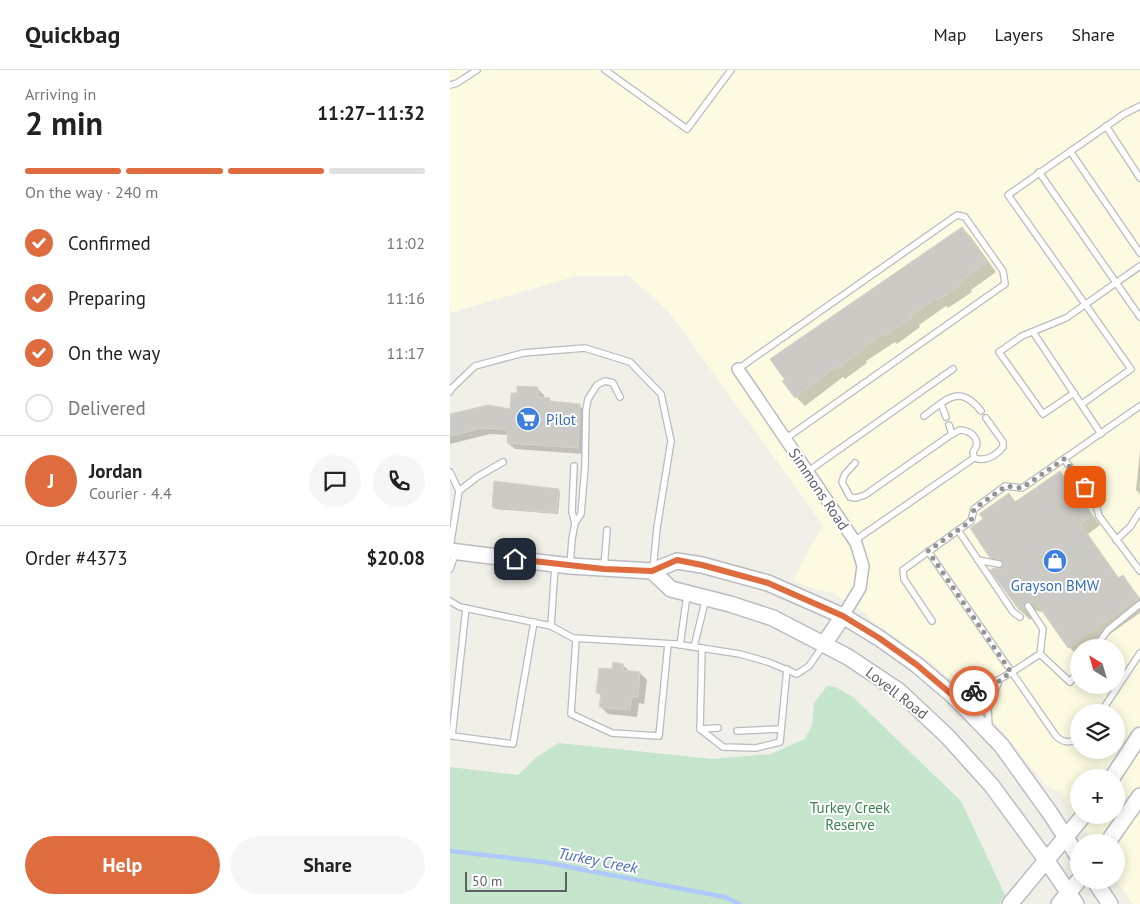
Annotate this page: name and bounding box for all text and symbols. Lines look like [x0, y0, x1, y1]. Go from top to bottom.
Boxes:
text: Quickbag [25, 19, 120, 50]
text: Map [934, 23, 966, 46]
text: Layers [994, 23, 1043, 46]
text: Share [1071, 23, 1115, 46]
text: Arriving in [25, 84, 96, 104]
text: 11:27–11:32 [317, 101, 425, 125]
text: 2 min [25, 102, 103, 144]
text: On the way · 240 m [25, 182, 158, 202]
icon: check [25, 229, 53, 257]
text: Confirmed [68, 231, 151, 255]
text: 11:02 [387, 233, 425, 253]
icon: check [25, 284, 53, 312]
text: Preparing [68, 286, 146, 310]
text: 11:16 [387, 288, 425, 308]
icon: check [25, 339, 53, 367]
text: On the way [68, 341, 160, 365]
text: 11:17 [387, 343, 425, 363]
text: Delivered [68, 396, 146, 420]
supermarket icon: Pilot [515, 406, 541, 432]
place label: Pilot [546, 410, 576, 429]
street label: Simmons Road [785, 444, 853, 534]
button: chat [309, 455, 361, 507]
button: phone [373, 455, 425, 507]
text: Jordan [89, 459, 142, 483]
pin [1064, 466, 1106, 508]
text: J [48, 469, 54, 493]
icon: bag [1071, 473, 1099, 501]
text: Courier · 4.4 [89, 483, 172, 503]
pin [494, 538, 536, 580]
icon: home [501, 545, 529, 573]
text: Order #4373 [25, 546, 128, 570]
text: $20.08 [366, 546, 425, 570]
shop icon: Grayson BMW [1042, 548, 1068, 574]
place label: Grayson BMW [1011, 576, 1100, 595]
north arrow [1070, 639, 1125, 694]
map controls [1070, 639, 1125, 889]
street label: Lovell Road [862, 663, 932, 723]
courier [949, 666, 999, 716]
icon: bike [960, 677, 988, 705]
button: layers [1070, 704, 1125, 759]
button: + [1070, 769, 1125, 824]
park label: Turkey Creek Reserve [810, 798, 891, 834]
button: − [1070, 834, 1125, 889]
button: Help [25, 836, 220, 894]
button: Share [230, 836, 425, 894]
water label: Turkey Creek [557, 842, 640, 878]
scale bar [465, 869, 568, 892]
text: 50 m [472, 872, 502, 890]

